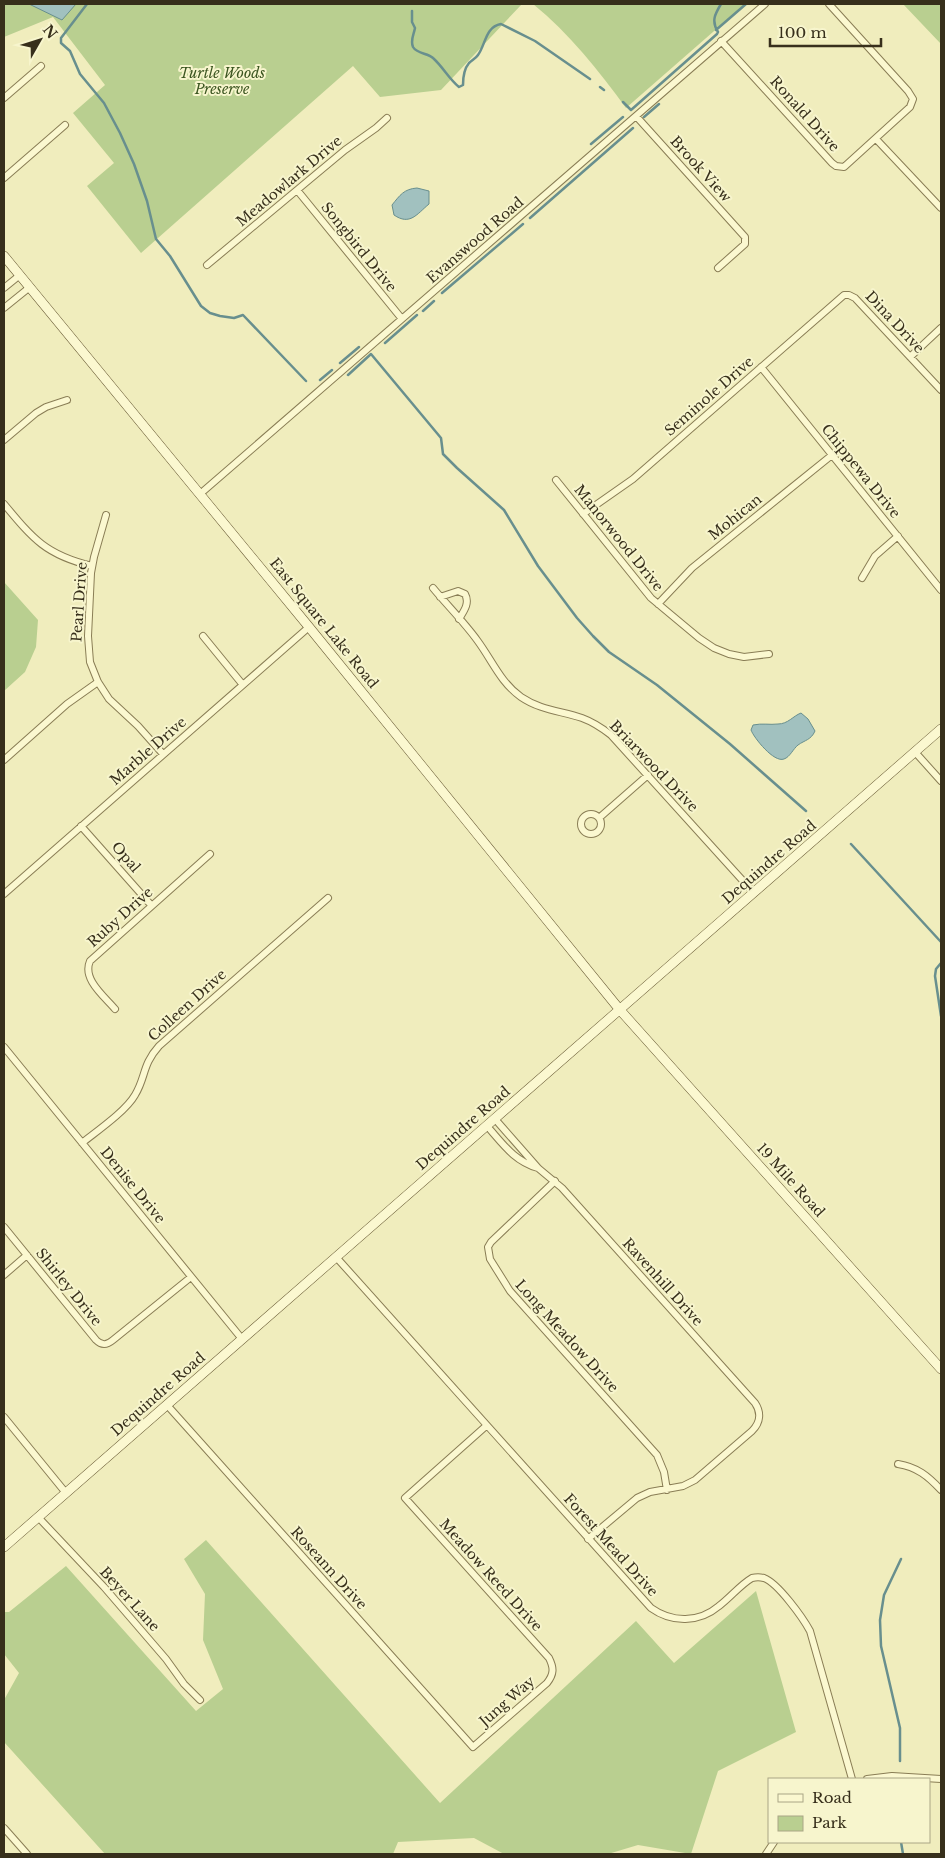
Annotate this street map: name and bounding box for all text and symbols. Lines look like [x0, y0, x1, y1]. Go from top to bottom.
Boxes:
north arrow [15, 15, 65, 65]
scale bar [770, 15, 881, 47]
text: N [39, 21, 61, 43]
text: 100 m [778, 23, 827, 42]
park label: Turtle Woods Preserve [179, 64, 265, 98]
street label: Ronald Drive [766, 72, 844, 156]
street label: Meadowlark Drive [233, 132, 345, 230]
street label: Brook View [667, 132, 735, 206]
street label: Evanswood Road [423, 193, 528, 287]
street label: Songbird Drive [317, 199, 401, 295]
street label: Dina Drive [862, 287, 928, 357]
street label: Seminole Drive [661, 352, 757, 440]
street label: Chippewa Drive [818, 420, 904, 522]
street label: Manorwood Drive [570, 481, 668, 595]
street label: Mohican [705, 490, 766, 544]
street label: East Square Lake Road [266, 554, 383, 692]
street label: Pearl Drive [67, 561, 91, 643]
street label: Marble Drive [106, 713, 190, 789]
street label: Briarwood Drive [606, 717, 702, 815]
street label: Dequindre Road [718, 816, 820, 908]
street label: Opal [108, 838, 145, 876]
street label: Ruby Drive [84, 883, 156, 951]
street label: Colleen Drive [144, 965, 230, 1045]
street label: Dequindre Road [412, 1082, 514, 1174]
street label: 19 Mile Road [753, 1139, 829, 1221]
street label: Denise Drive [97, 1143, 169, 1227]
street label: Ravenhill Drive [619, 1234, 707, 1330]
street label: Shirley Drive [32, 1244, 106, 1330]
street label: Long Meadow Drive [512, 1276, 622, 1396]
street label: Dequindre Road [107, 1348, 209, 1440]
street label: Forest Mead Drive [560, 1490, 662, 1600]
street label: Meadow Reed Drive [436, 1515, 546, 1635]
street label: Roseann Drive [287, 1523, 371, 1613]
street label: Beyer Lane [96, 1563, 164, 1635]
street label: Jung Way [474, 1672, 538, 1731]
legend [768, 1778, 930, 1843]
text: Road [812, 1788, 852, 1807]
text: Park [812, 1813, 848, 1832]

